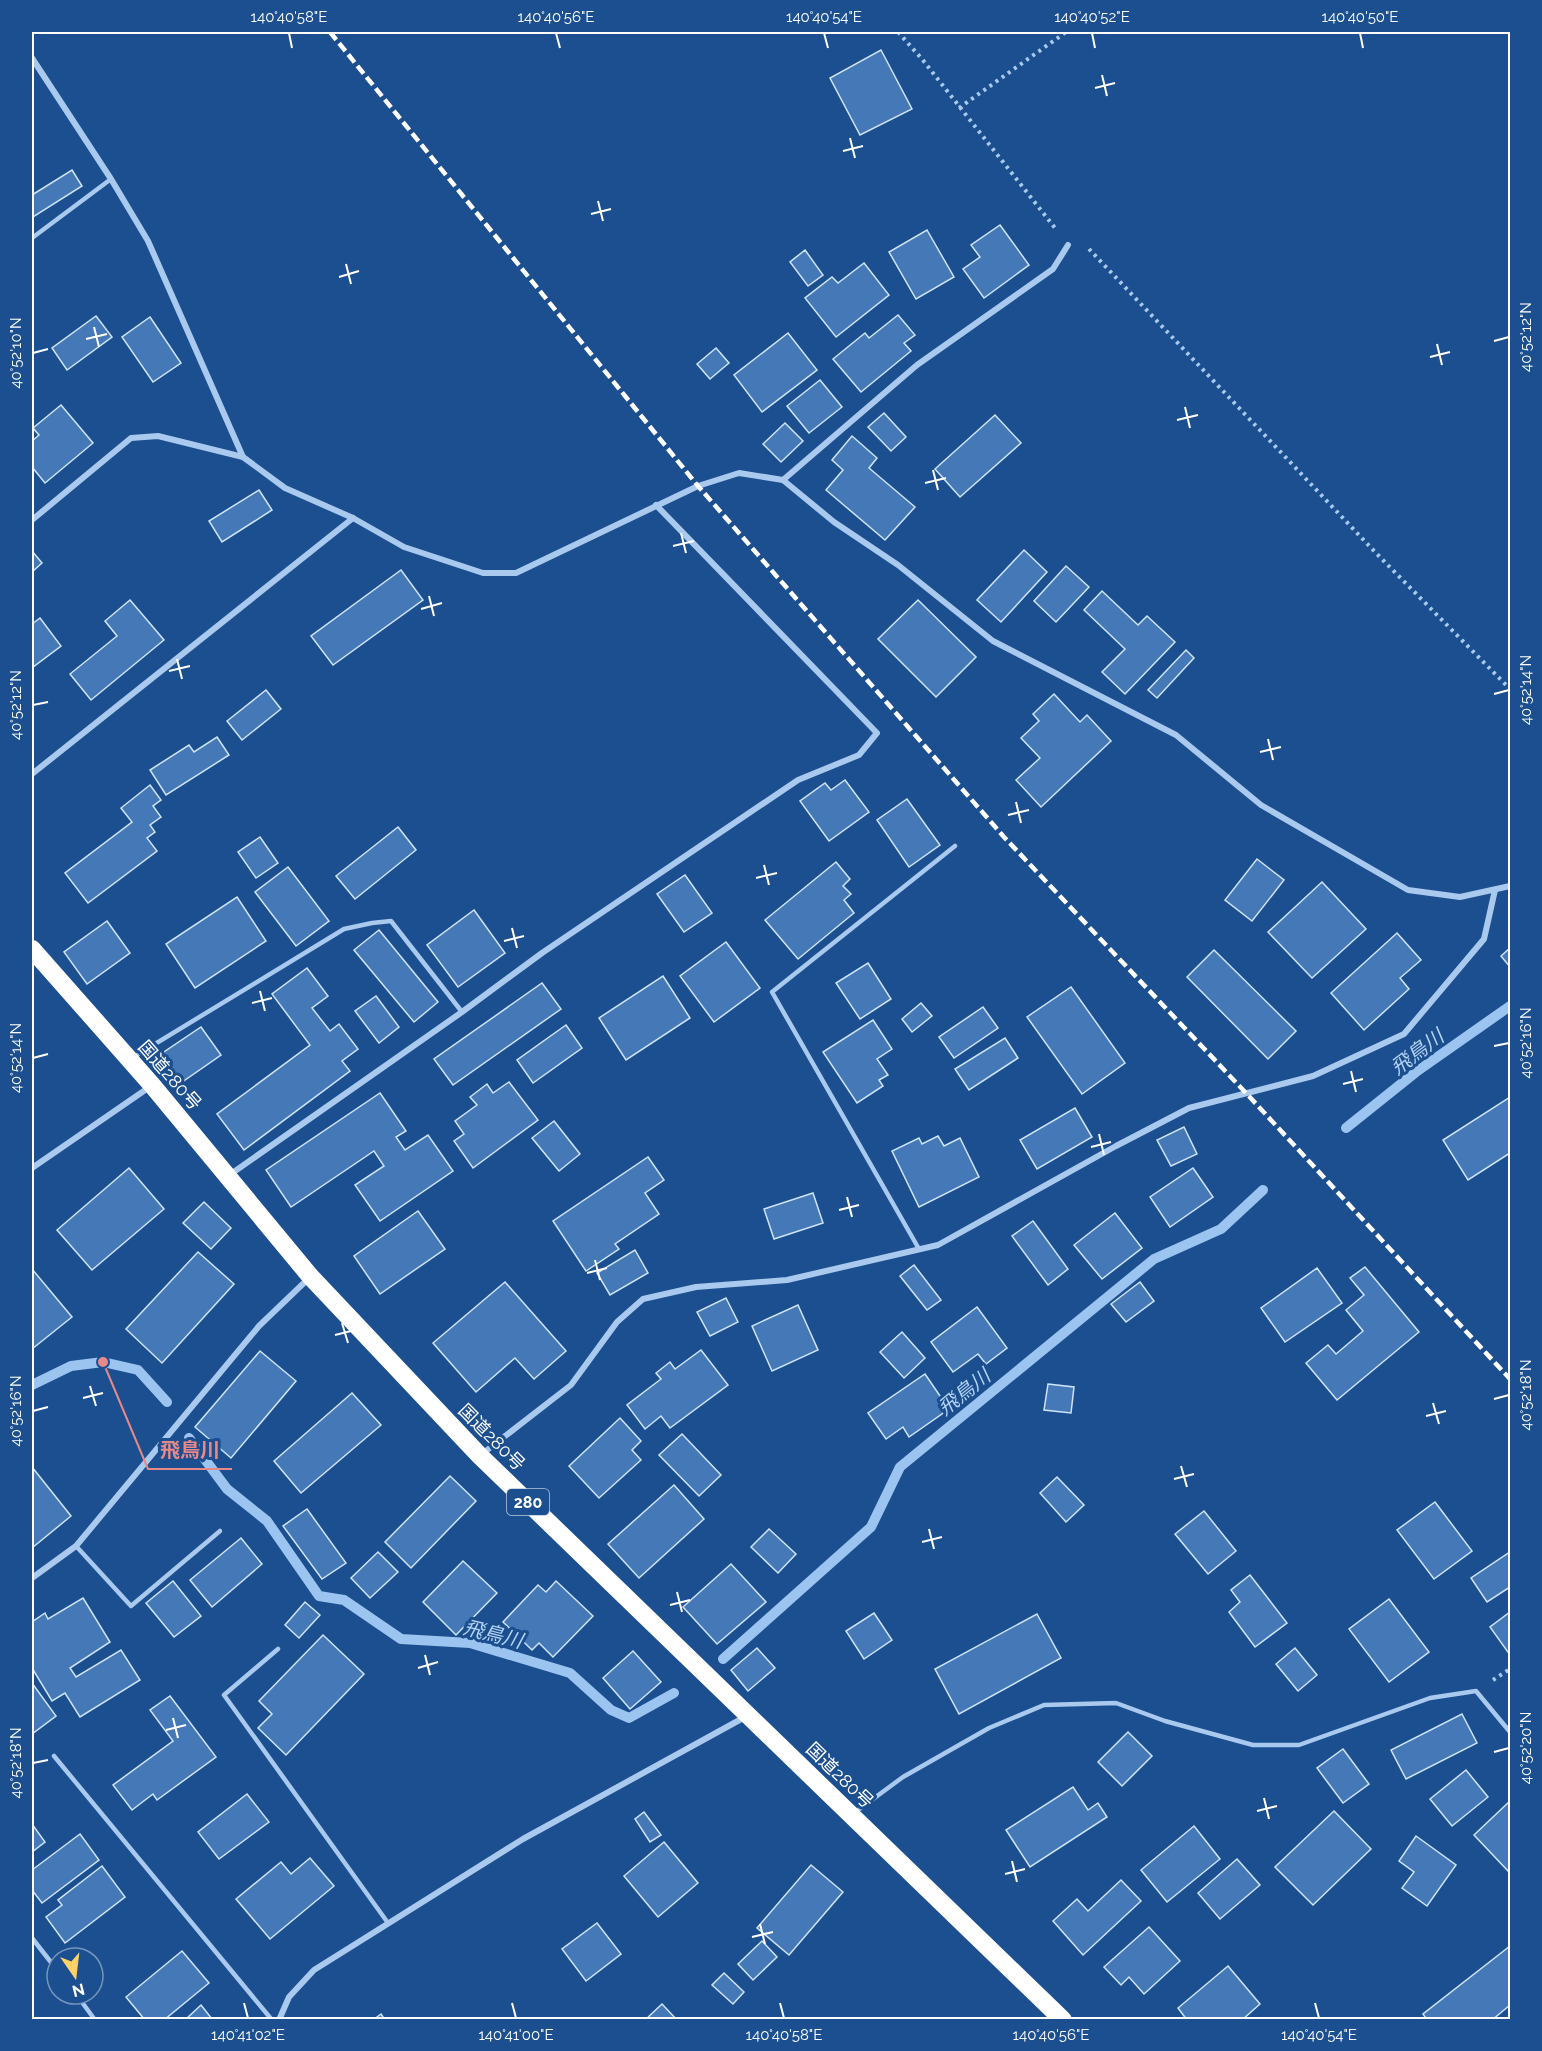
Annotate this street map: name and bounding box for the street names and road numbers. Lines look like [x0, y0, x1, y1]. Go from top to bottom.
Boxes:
street label: 国道280号 [134, 1036, 206, 1114]
street label: 国道280号 [454, 1399, 530, 1475]
road number: 280 [507, 1489, 549, 1515]
street label: 国道280号 [802, 1738, 878, 1812]

